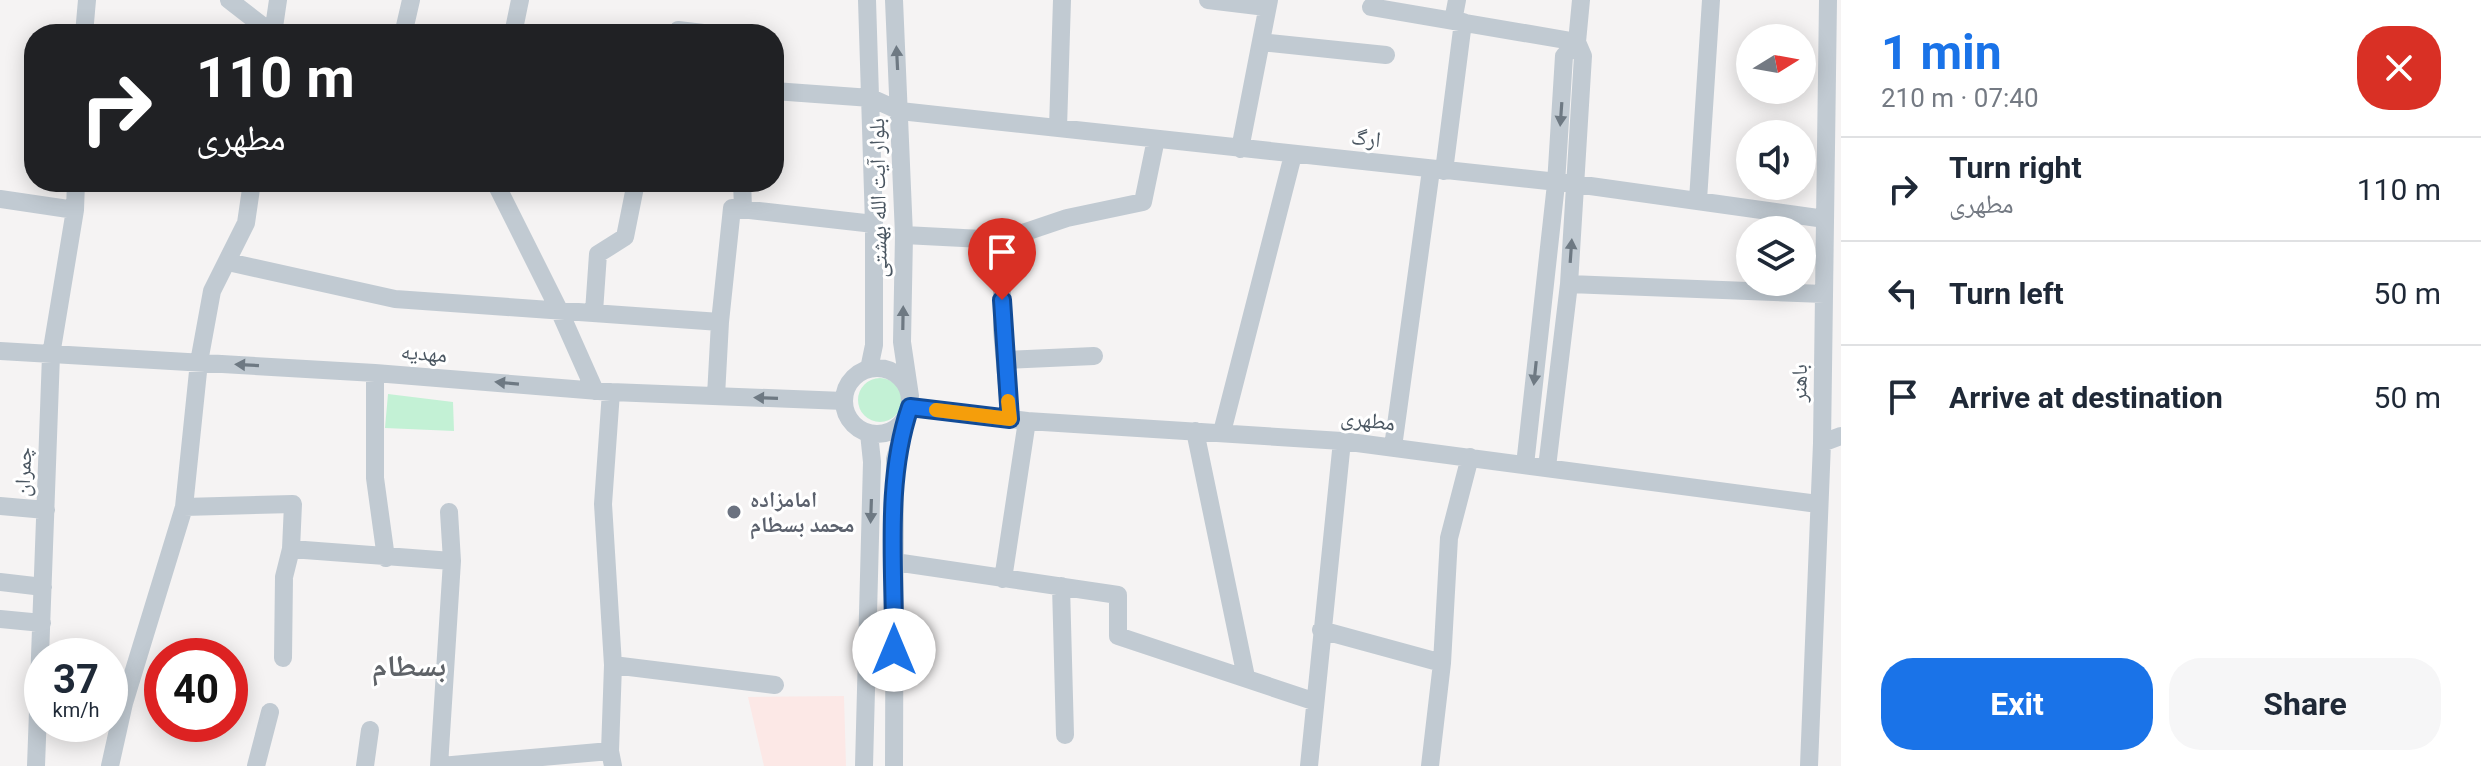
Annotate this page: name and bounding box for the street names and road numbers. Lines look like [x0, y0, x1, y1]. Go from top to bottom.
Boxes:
street label: بلوار آیت الله بهشتی [864, 118, 893, 278]
street label: ارگ [1350, 124, 1382, 152]
street label: مهدیه [400, 339, 448, 367]
street label: باهنر [1786, 364, 1812, 403]
street label: مطهری [1339, 404, 1397, 437]
street label: چمران [10, 447, 37, 498]

